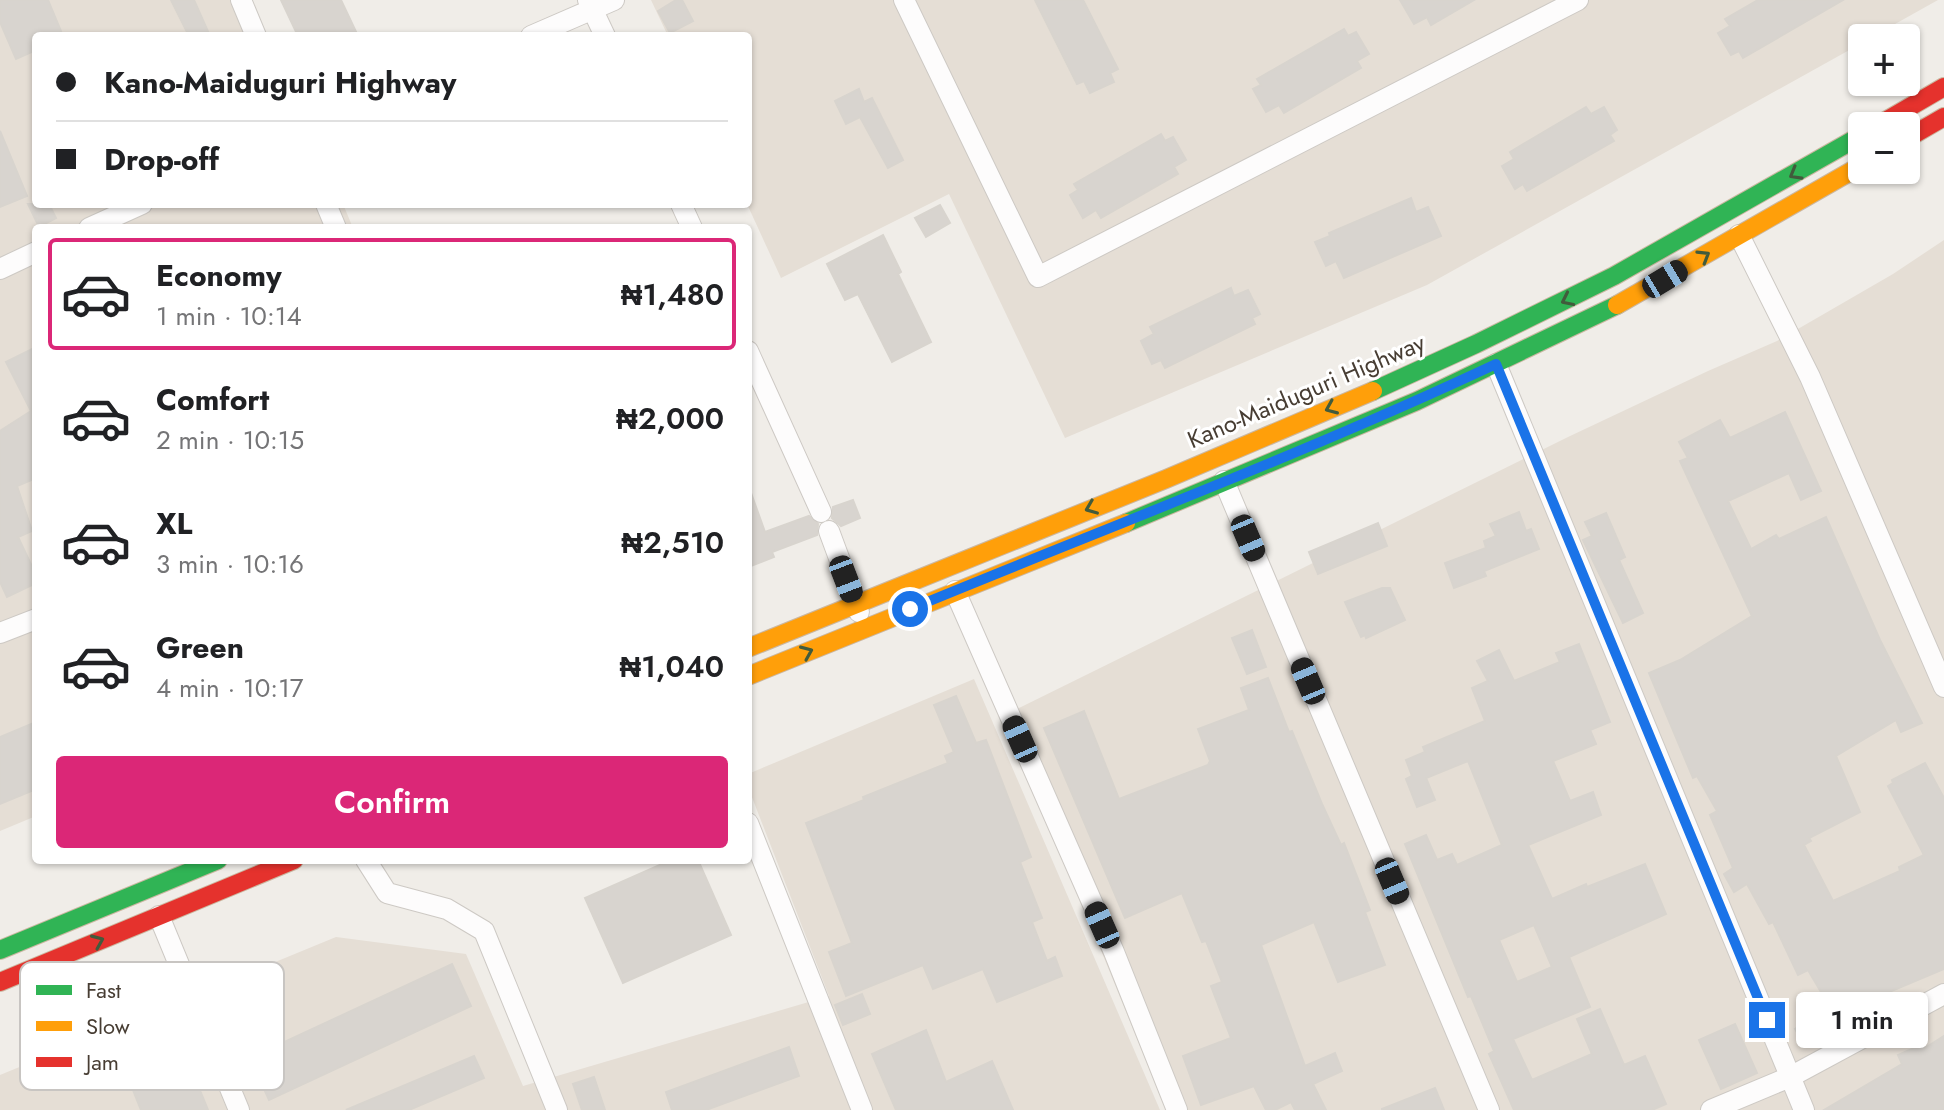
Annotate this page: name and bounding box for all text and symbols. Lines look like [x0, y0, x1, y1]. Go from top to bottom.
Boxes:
map controls [1848, 24, 1920, 184]
button: + [1848, 24, 1920, 96]
text: Kano-Maiduguri Highway [104, 61, 456, 104]
button: − [1848, 112, 1920, 184]
text: Drop-off [104, 138, 219, 181]
one-way arrow [1789, 164, 1803, 180]
one-way arrow [1695, 250, 1710, 266]
text: Economy [156, 254, 282, 297]
car [1638, 256, 1692, 302]
icon: car [60, 258, 132, 330]
text: ₦1,480 [621, 273, 724, 316]
one-way arrow [1561, 290, 1576, 306]
text: 1 min · 10:14 [156, 297, 302, 335]
street label: Kano-Maiduguri Highway [1182, 325, 1431, 457]
text: Comfort [156, 378, 269, 421]
icon: car [60, 382, 132, 454]
text: ₦2,000 [616, 397, 724, 440]
one-way arrow [1325, 399, 1339, 415]
text: 2 min · 10:15 [156, 421, 304, 459]
one-way arrow [1085, 498, 1099, 514]
text: XL [156, 502, 192, 545]
icon: car [60, 506, 132, 578]
car [1228, 511, 1268, 565]
text: ₦2,510 [621, 521, 724, 564]
text: 3 min · 10:16 [156, 545, 304, 583]
car [826, 552, 866, 606]
route start [892, 591, 928, 627]
text: Green [156, 626, 244, 669]
icon: car [60, 630, 132, 702]
text: ₦1,040 [620, 645, 724, 688]
one-way arrow [799, 645, 813, 661]
car [1288, 654, 1328, 708]
text: 4 min · 10:17 [156, 669, 304, 707]
car [999, 712, 1041, 766]
button: Confirm [56, 756, 728, 848]
car [1372, 854, 1412, 908]
car [1081, 898, 1123, 952]
one-way arrow [90, 935, 104, 951]
legend [20, 962, 284, 1090]
text: Fast [86, 974, 122, 1006]
callout: 1 min [1795, 992, 1927, 1048]
text: 1 min [1830, 1001, 1894, 1039]
route end [1749, 1002, 1785, 1038]
text: Slow [86, 1010, 130, 1042]
text: Jam [83, 1046, 119, 1078]

